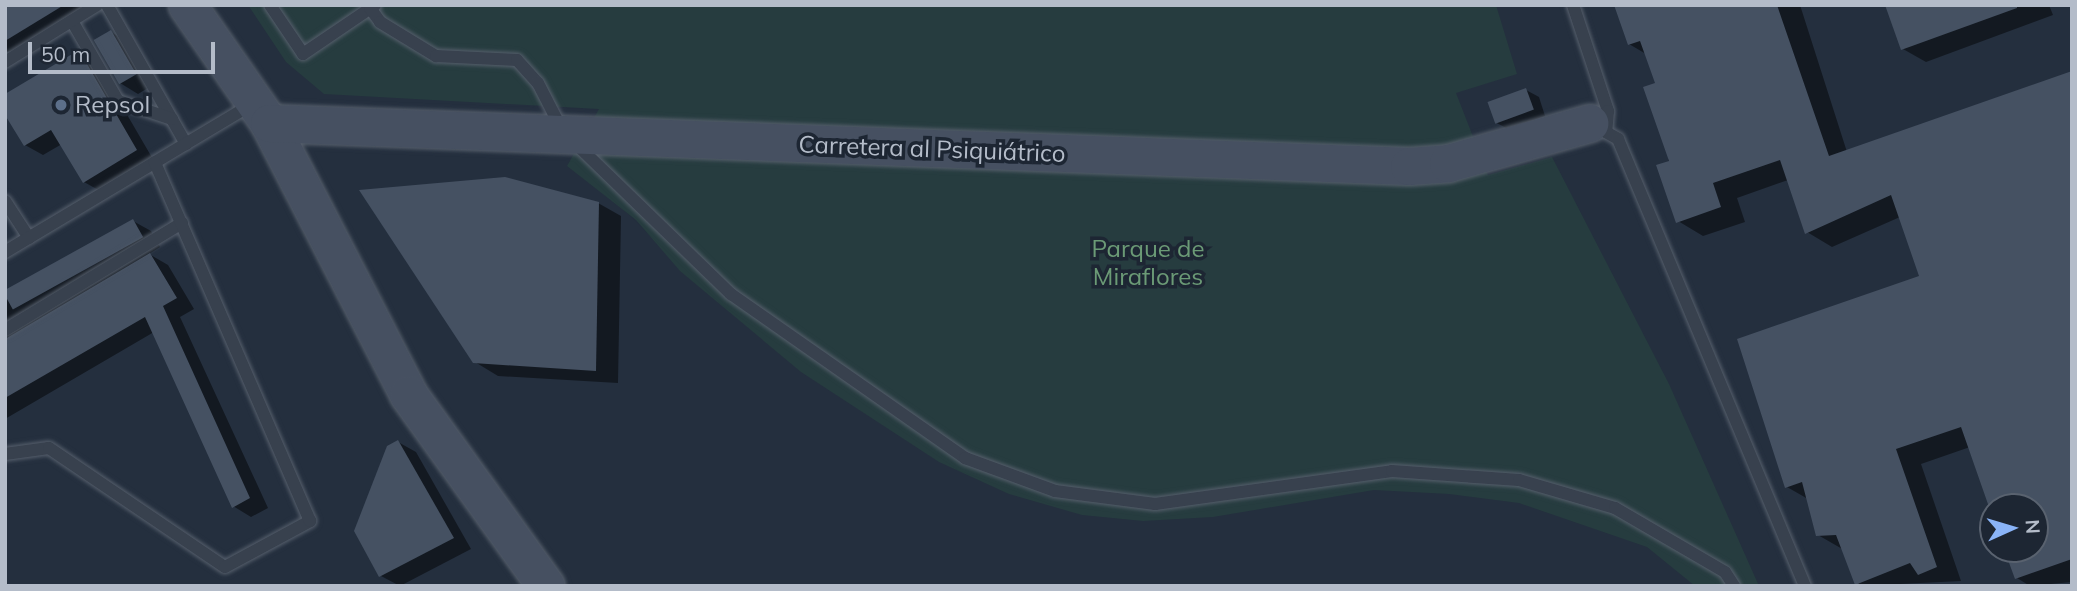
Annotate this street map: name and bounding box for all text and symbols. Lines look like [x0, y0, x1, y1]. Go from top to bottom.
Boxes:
scale bar [32, 28, 219, 72]
text: 50 m [41, 41, 90, 67]
place label: Repsol [75, 91, 150, 119]
marker: Repsol [53, 97, 69, 113]
street label: Carretera al Psiquiátrico [798, 130, 1066, 168]
park label: Parque de Miraflores [1091, 235, 1205, 291]
north arrow [1979, 493, 2049, 563]
text: N [2020, 519, 2045, 535]

